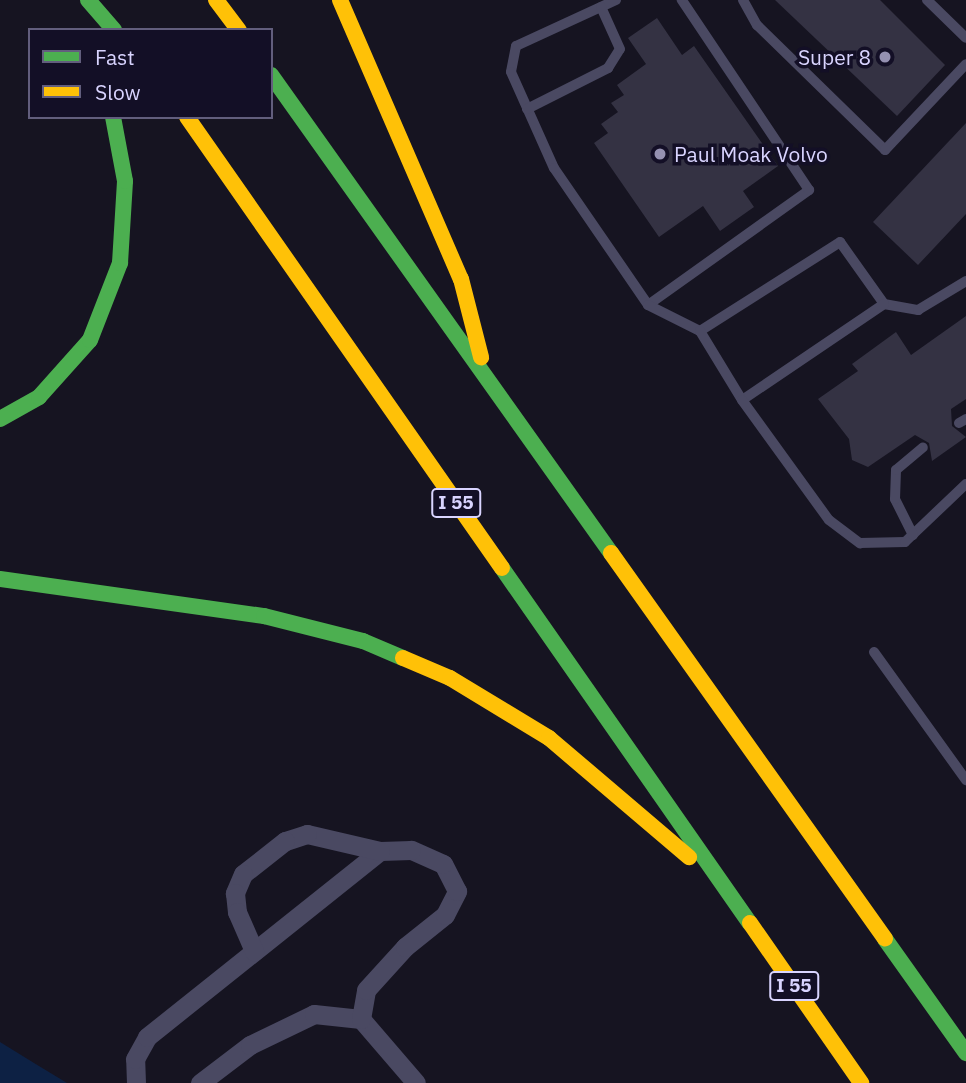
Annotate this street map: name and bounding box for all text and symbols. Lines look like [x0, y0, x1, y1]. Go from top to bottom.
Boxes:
legend [28, 28, 273, 119]
text: Fast [95, 43, 135, 71]
place label: Super 8 [798, 44, 871, 70]
marker: Super 8 [877, 49, 893, 65]
text: Slow [95, 78, 141, 106]
place label: Paul Moak Volvo [674, 141, 828, 167]
marker: Paul Moak Volvo [652, 146, 668, 162]
road number: I 55 [430, 488, 482, 518]
road number: I 55 [768, 970, 820, 1002]

